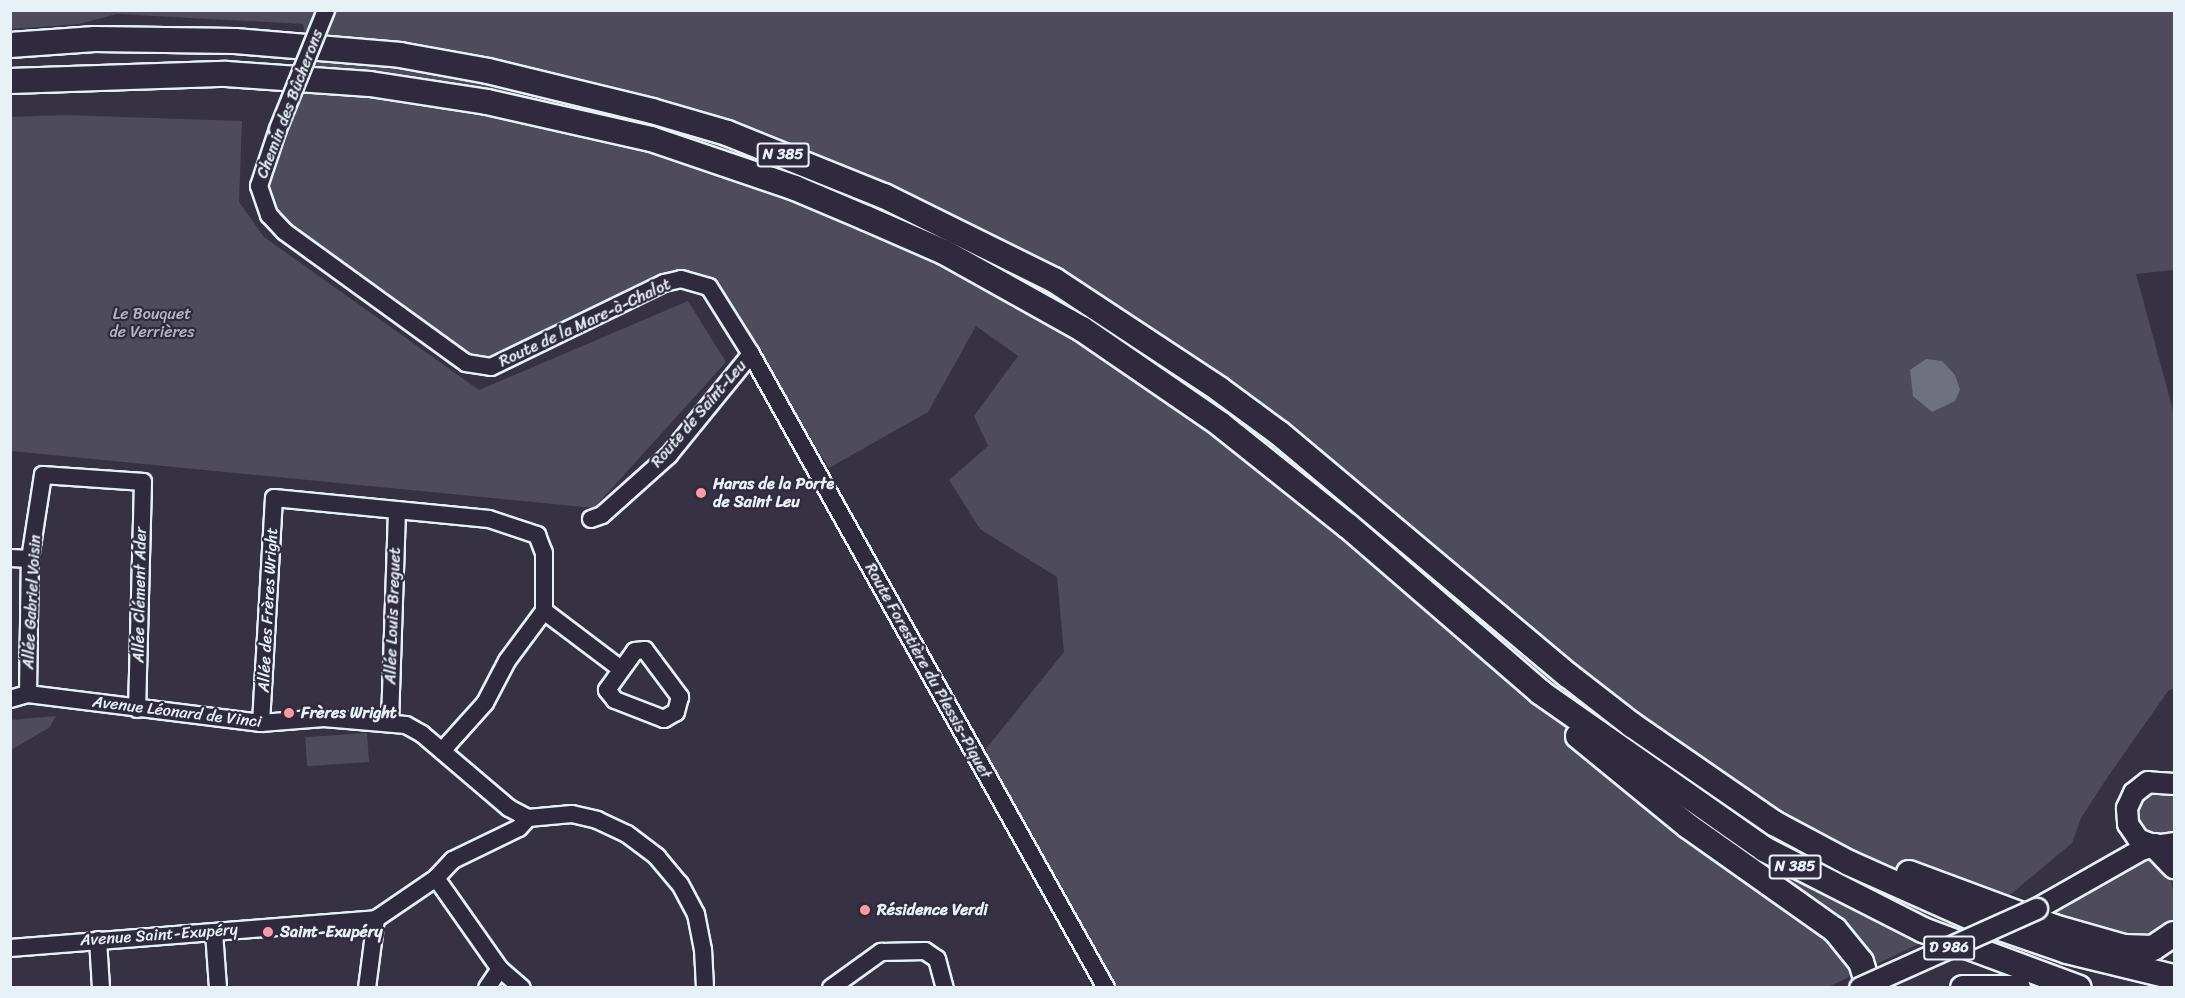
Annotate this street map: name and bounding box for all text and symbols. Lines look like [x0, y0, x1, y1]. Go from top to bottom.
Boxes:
street label: Chemin des Bûcherons [253, 27, 327, 181]
road number: N 385 [756, 143, 810, 167]
street label: Route de la Mare-à-Chalot [496, 275, 674, 371]
park label: Le Bouquet de Verrières [110, 304, 194, 342]
street label: Route de Saint-Leu [647, 357, 751, 471]
place label: Haras de la Porte de Saint Leu [713, 474, 836, 512]
marker: Haras de la Porte de Saint Leu [694, 486, 708, 500]
street label: Allée Clément Ader [129, 526, 151, 664]
street label: Allée des Frères Wright [254, 528, 282, 692]
street label: Allée Gabriel Voisin [19, 534, 45, 670]
street label: Allée Louis Breguet [381, 548, 405, 684]
street label: Route Forestière du Plessis-Piquet [860, 560, 996, 782]
street label: Avenue Léonard de Vinci [91, 692, 263, 732]
place label: Frères Wright [301, 703, 397, 723]
marker: Frères Wright [282, 706, 296, 720]
road number: N 385 [1768, 855, 1822, 879]
place label: Résidence Verdi [877, 900, 988, 920]
marker: Résidence Verdi [858, 903, 872, 917]
street label: Avenue Saint-Exupéry [80, 920, 238, 950]
place label: Saint-Exupéry [280, 922, 383, 942]
marker: Saint-Exupéry [261, 925, 275, 939]
road number: D 986 [1922, 936, 1976, 960]

